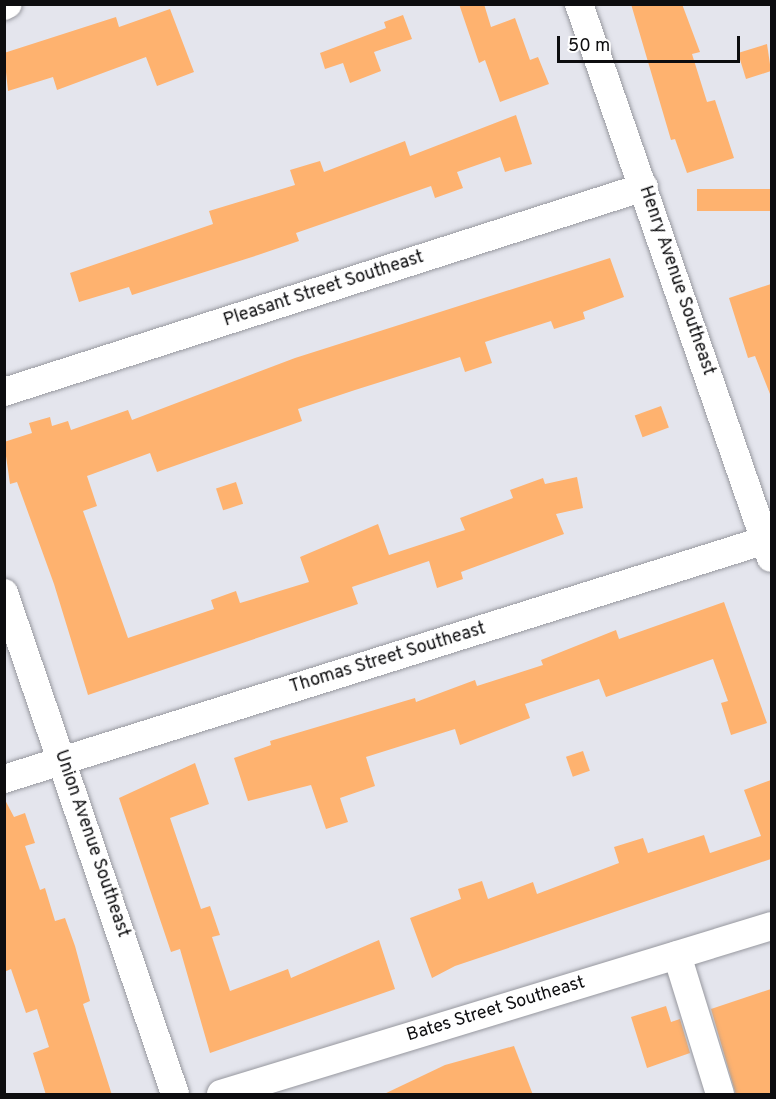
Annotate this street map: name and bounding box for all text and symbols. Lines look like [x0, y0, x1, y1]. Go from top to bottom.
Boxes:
scale bar [560, 24, 743, 62]
text: 50 m [568, 35, 610, 58]
street label: Henry Avenue Southeast [633, 183, 719, 379]
street label: Pleasant Street Southeast [221, 247, 427, 333]
street label: Thomas Street Southeast [287, 619, 489, 699]
street label: Union Avenue Southeast [49, 747, 133, 941]
street label: Bates Street Southeast [404, 973, 588, 1047]

